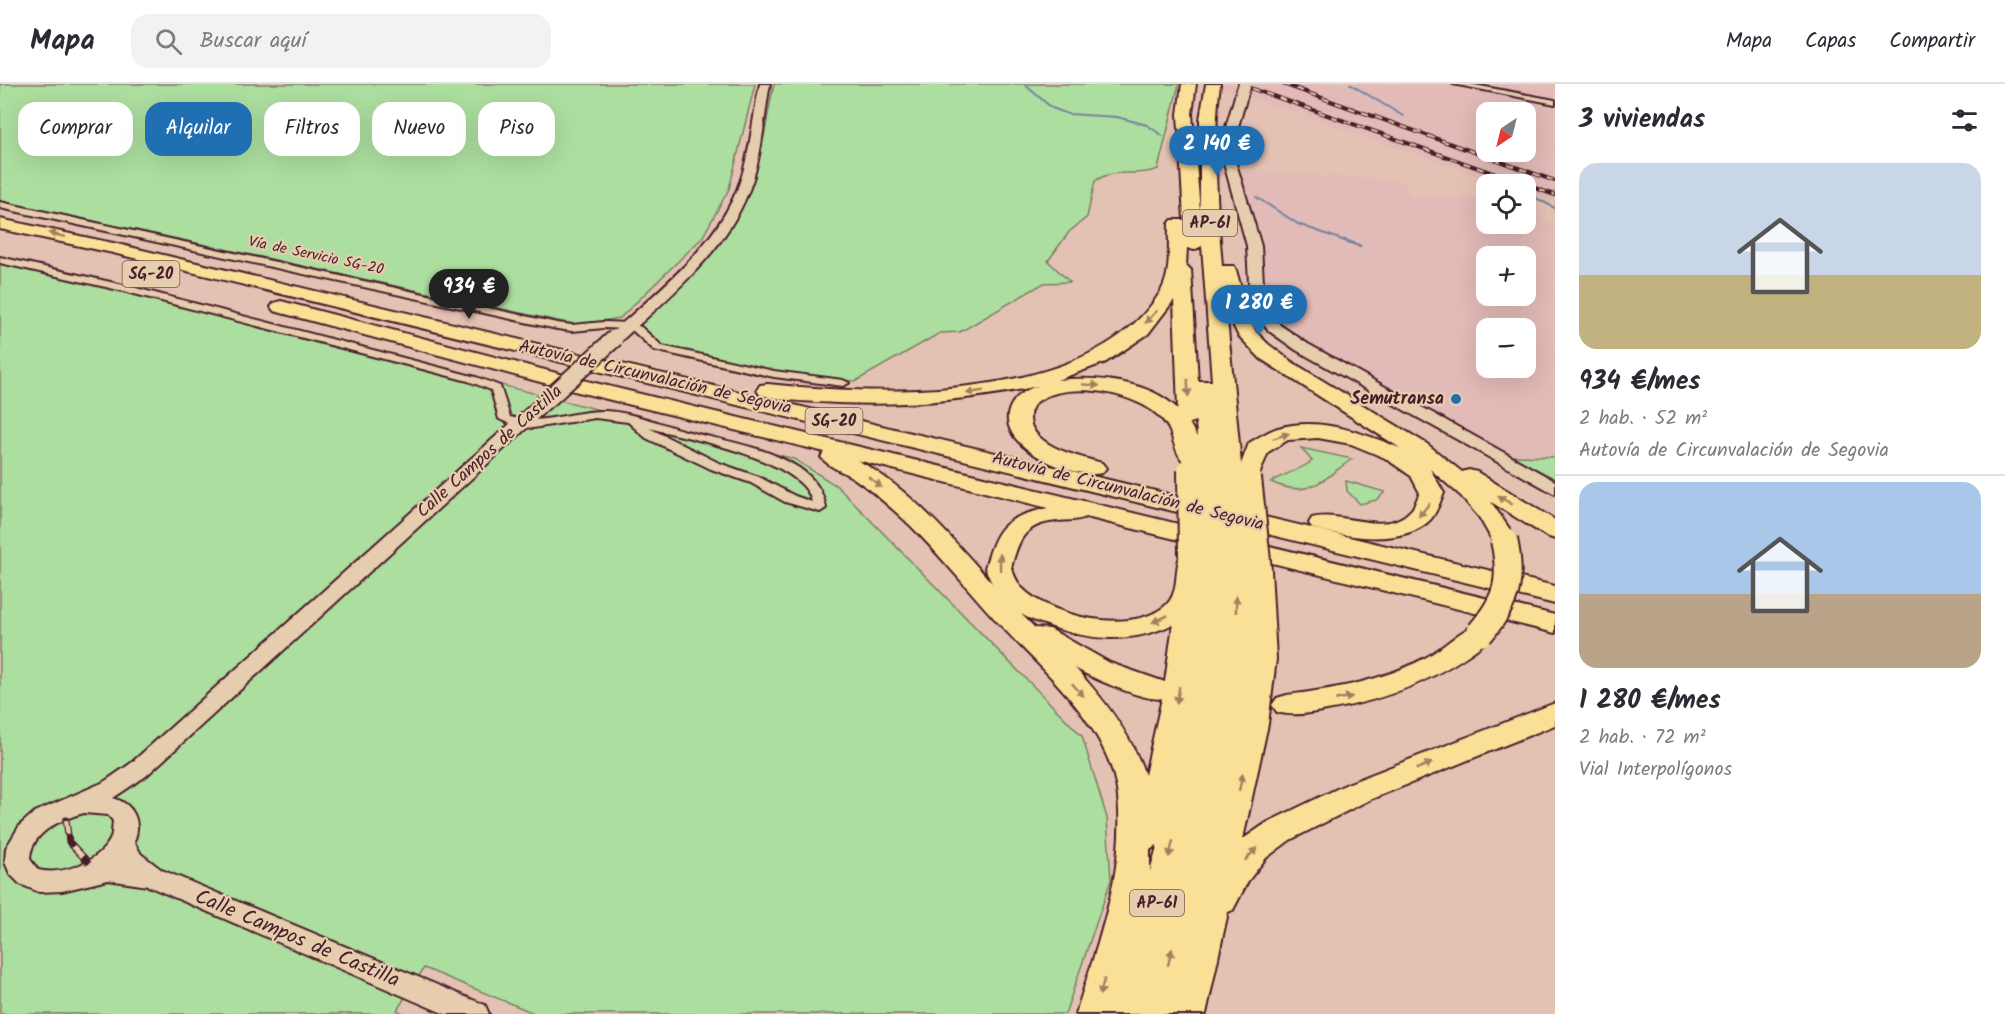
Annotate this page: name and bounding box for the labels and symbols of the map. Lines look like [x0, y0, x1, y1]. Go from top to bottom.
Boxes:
north arrow [1476, 102, 1536, 162]
pin: 2 140 € [1162, 126, 1272, 177]
road number: AP-61 [1183, 210, 1237, 236]
one-way arrow [47, 230, 66, 239]
street label: Vía de Servicio SG-20 [246, 230, 386, 282]
road number: SG-20 [122, 261, 180, 287]
pin: 934 € [427, 269, 511, 320]
pin: 1 280 € [1204, 285, 1314, 336]
one-way arrow [1144, 310, 1158, 325]
street label: Autovía de Circunvalación de Segovia [516, 332, 794, 424]
street label: Calle Campos de Castilla [410, 378, 570, 526]
one-way arrow [1183, 379, 1192, 398]
one-way arrow [1082, 380, 1101, 390]
place label: Semutransa [1350, 385, 1444, 414]
one-way arrow [966, 387, 985, 396]
marker: Semutransa [1449, 392, 1463, 406]
road number: SG-20 [806, 408, 862, 434]
one-way arrow [1272, 431, 1290, 440]
street label: Autovía de Circunvalación de Segovia [989, 444, 1267, 540]
one-way arrow [867, 475, 882, 487]
one-way arrow [1497, 495, 1513, 506]
one-way arrow [1417, 502, 1430, 518]
one-way arrow [995, 552, 1005, 571]
one-way arrow [1231, 594, 1241, 613]
one-way arrow [1151, 614, 1169, 624]
one-way arrow [1071, 682, 1085, 697]
one-way arrow [1173, 685, 1182, 704]
one-way arrow [1335, 692, 1354, 702]
one-way arrow [1415, 761, 1433, 771]
one-way arrow [1236, 773, 1246, 791]
one-way arrow [1166, 839, 1176, 858]
one-way arrow [1244, 846, 1258, 861]
street label: Calle Campos de Castilla [189, 881, 405, 997]
road number: AP-61 [1130, 890, 1184, 916]
one-way arrow [1166, 948, 1176, 966]
one-way arrow [1097, 978, 1106, 996]

